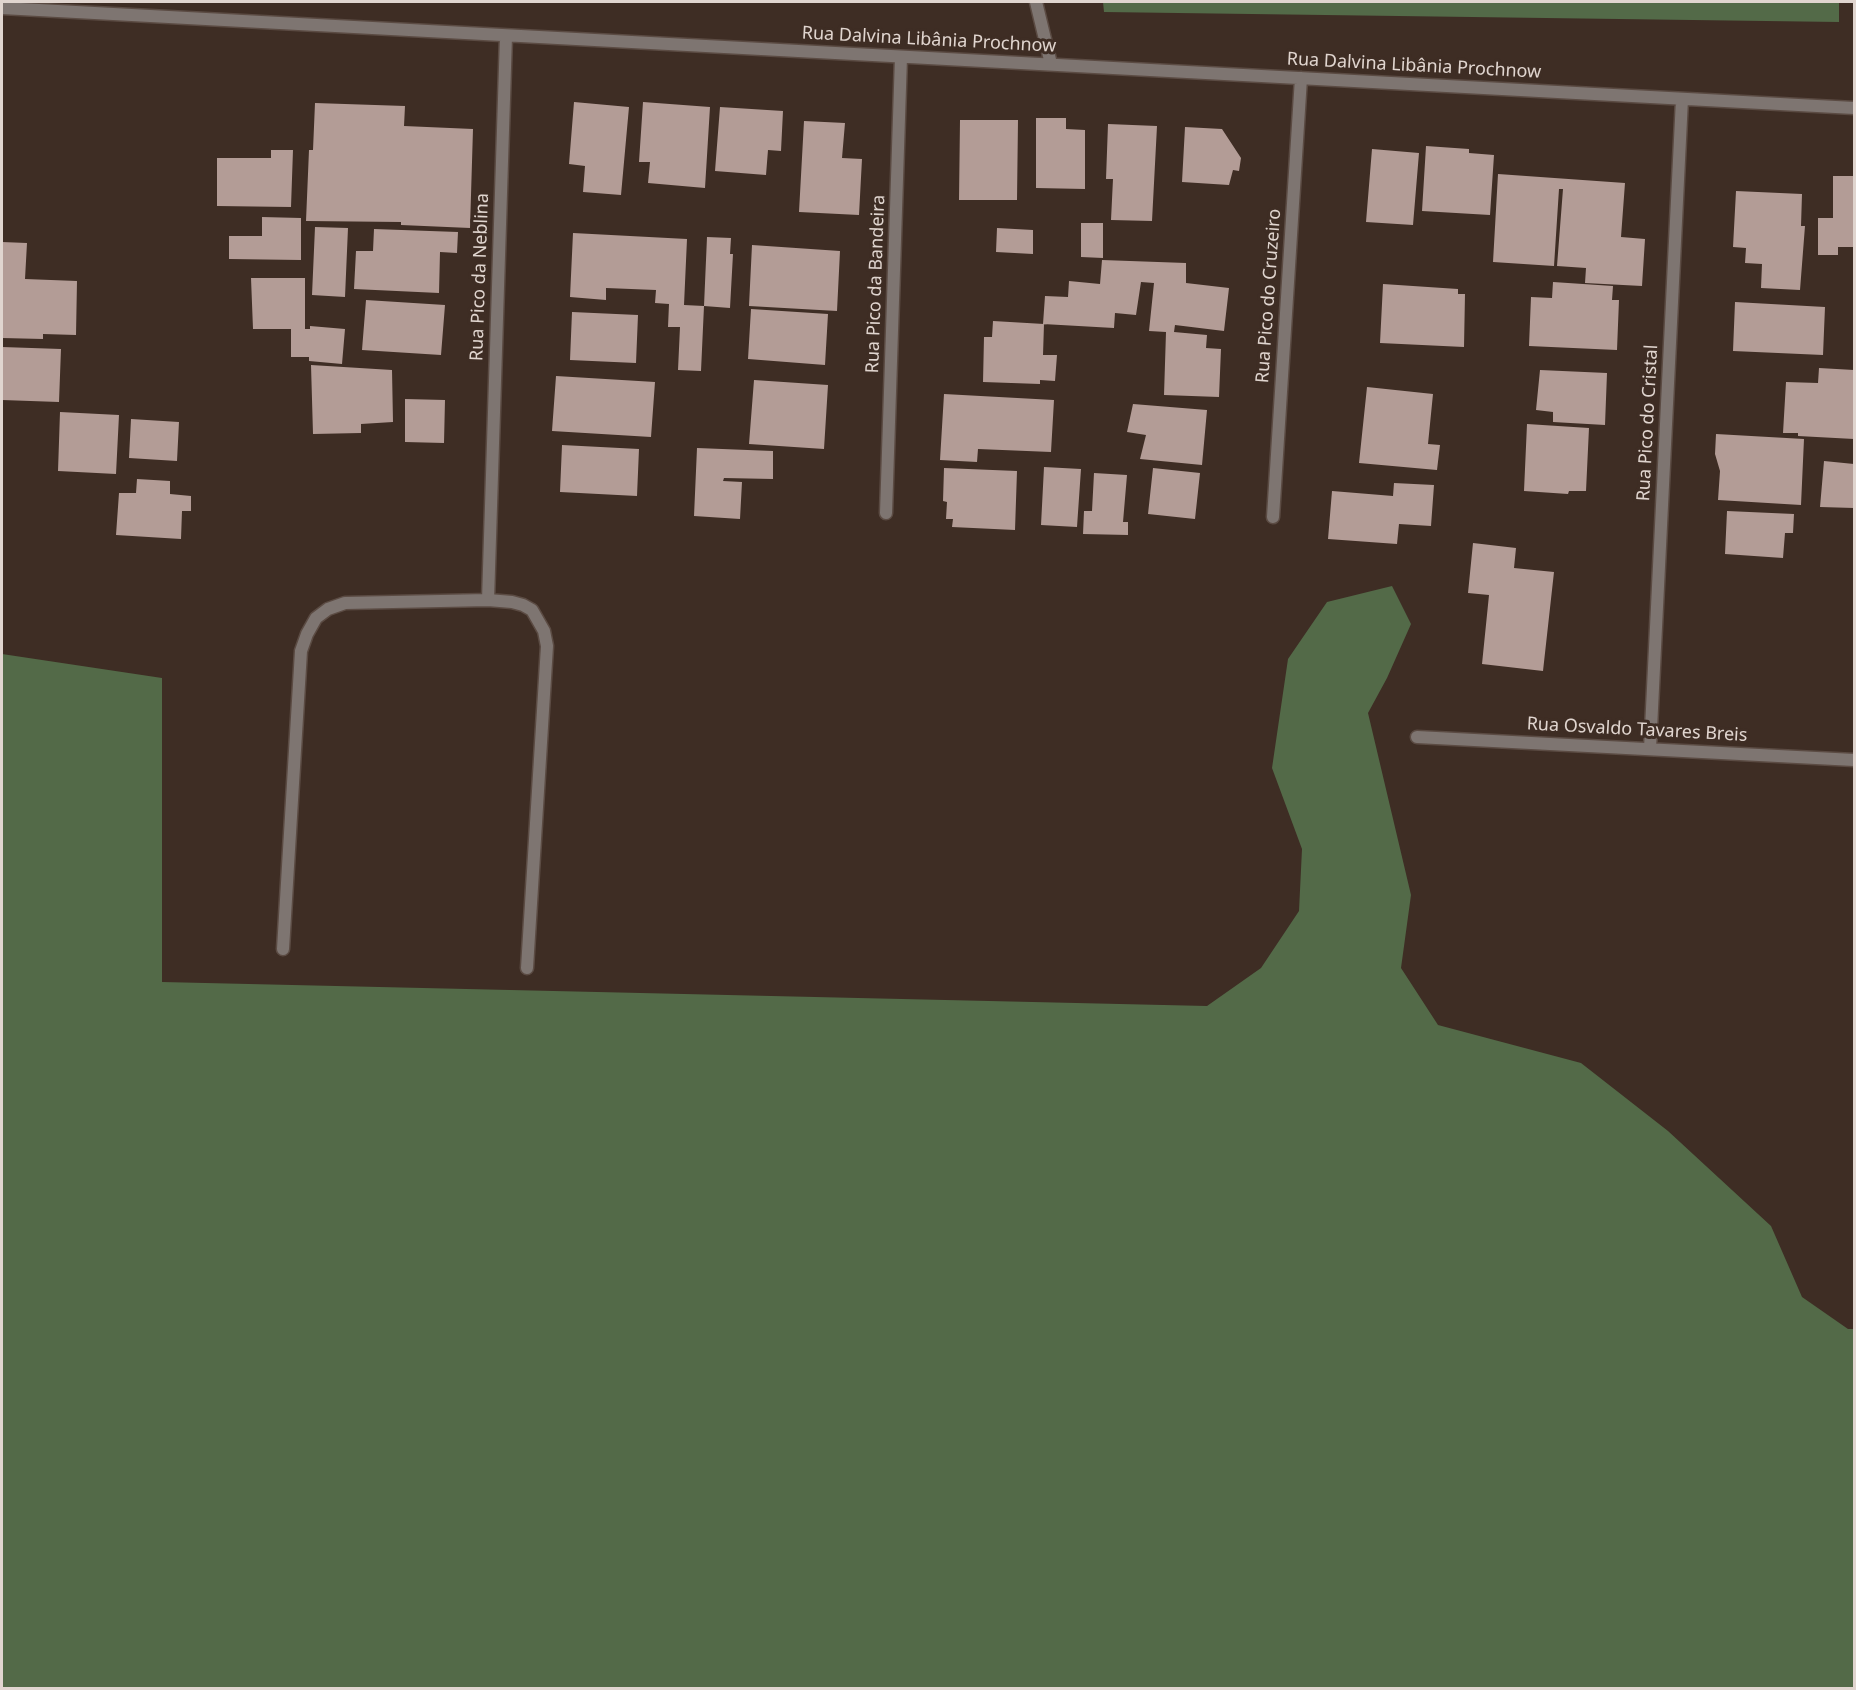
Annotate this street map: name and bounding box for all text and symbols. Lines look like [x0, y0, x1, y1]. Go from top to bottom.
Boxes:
street label: Rua Dalvina Libânia Prochnow [801, 23, 1057, 57]
street label: Rua Dalvina Libânia Prochnow [1286, 49, 1542, 83]
street label: Rua Pico da Neblina [466, 193, 494, 361]
street label: Rua Pico da Bandeira [862, 194, 890, 374]
street label: Rua Pico do Cruzeiro [1252, 208, 1286, 384]
street label: Rua Pico do Cristal [1633, 344, 1663, 502]
street label: Rua Osvaldo Tavares Breis [1526, 713, 1748, 747]

